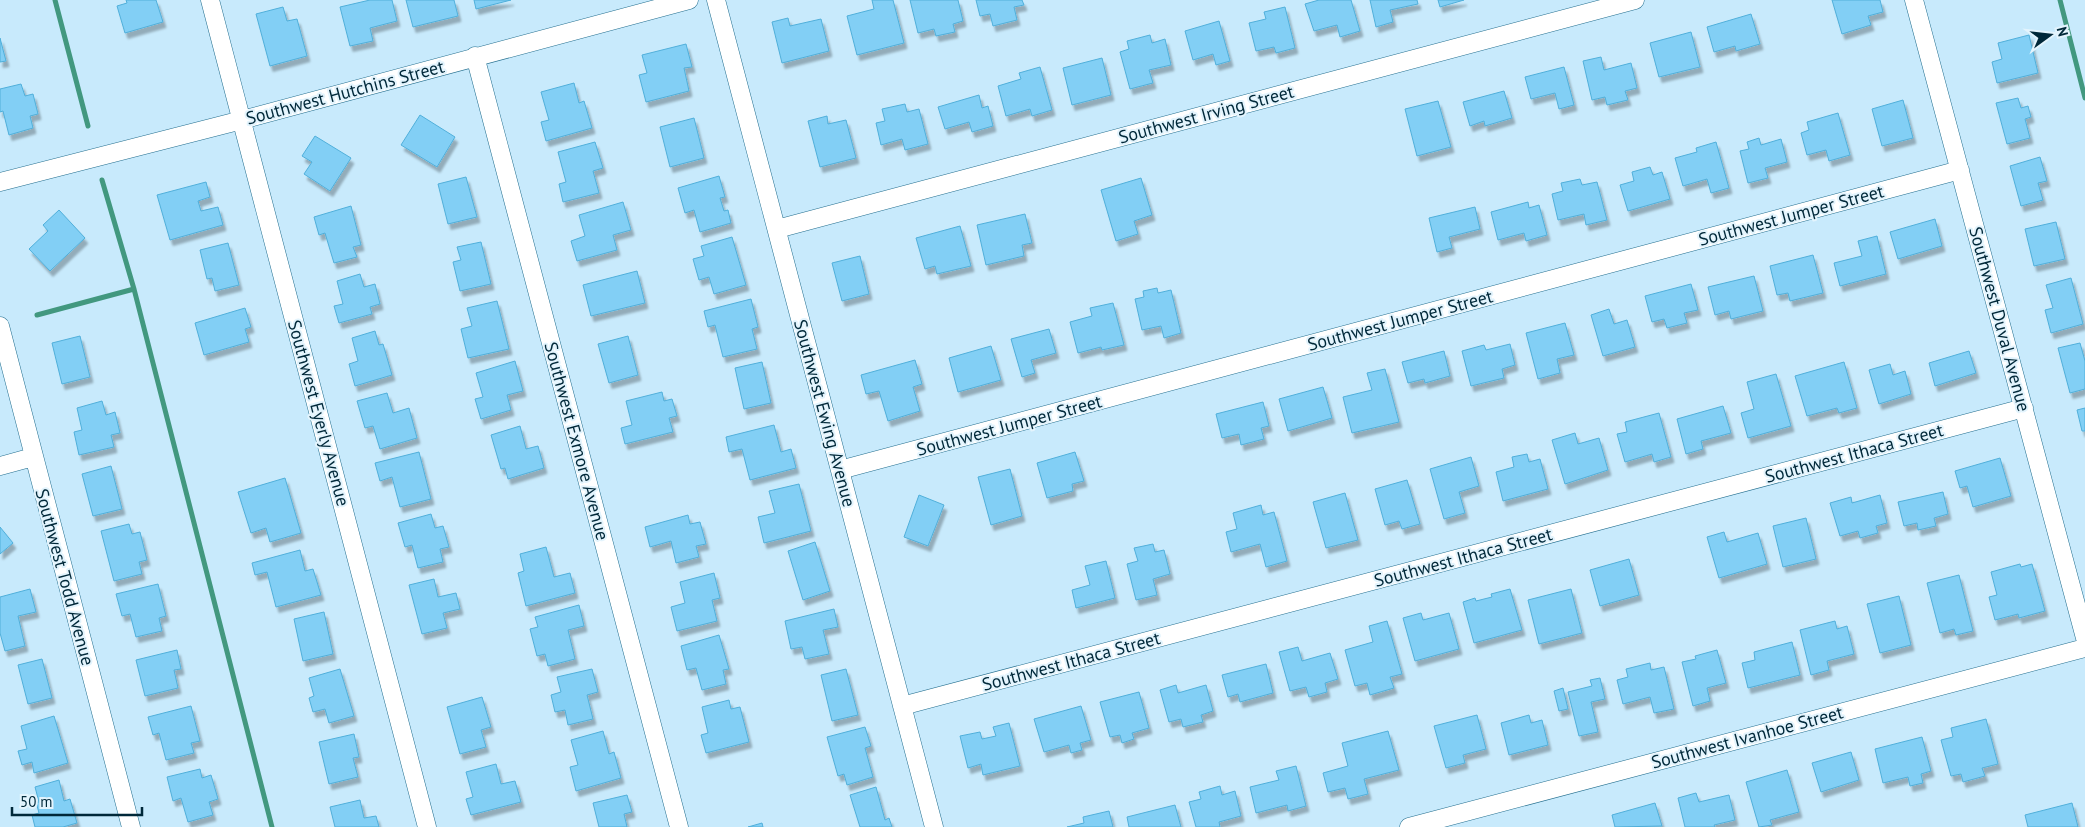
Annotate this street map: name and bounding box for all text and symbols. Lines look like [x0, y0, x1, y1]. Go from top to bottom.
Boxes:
north arrow [2025, 10, 2075, 60]
text: N [2053, 25, 2072, 38]
street label: Southwest Hutchins Street [243, 54, 447, 130]
street label: Southwest Irving Street [1116, 80, 1296, 148]
street label: Southwest Jumper Street [1696, 179, 1886, 251]
street label: Southwest Duval Avenue [1964, 224, 2036, 414]
street label: Southwest Jumper Street [1305, 284, 1495, 356]
street label: Southwest Eyerly Avenue [283, 317, 355, 509]
street label: Southwest Ewing Avenue [789, 317, 861, 509]
street label: Southwest Exmore Avenue [539, 339, 615, 543]
street label: Southwest Jumper Street [914, 389, 1104, 461]
street label: Southwest Ithaca Street [1762, 418, 1946, 488]
street label: Southwest Todd Avenue [30, 486, 100, 668]
street label: Southwest Ithaca Street [1371, 522, 1555, 592]
street label: Southwest Ithaca Street [979, 626, 1163, 696]
street label: Southwest Ivanhoe Street [1649, 700, 1845, 774]
scale bar [12, 784, 142, 816]
text: 50 m [20, 792, 53, 811]

